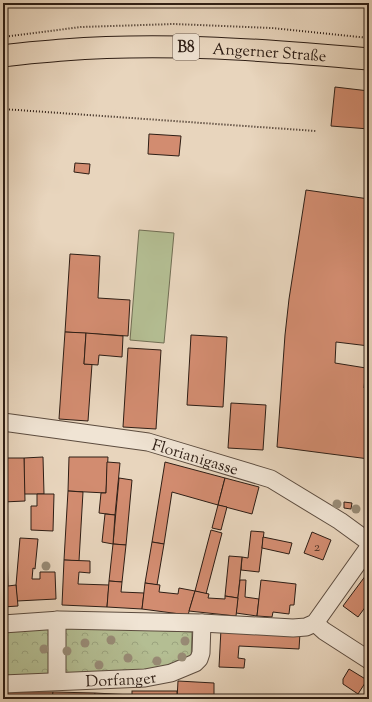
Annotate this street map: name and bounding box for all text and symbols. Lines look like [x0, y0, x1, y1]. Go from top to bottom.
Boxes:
road number: B8 [173, 34, 199, 60]
street label: Angerner Straße [212, 39, 327, 69]
street label: Florianigasse [149, 435, 241, 483]
house number: 2 [314, 538, 321, 558]
street label: Dorfanger [85, 667, 159, 695]

